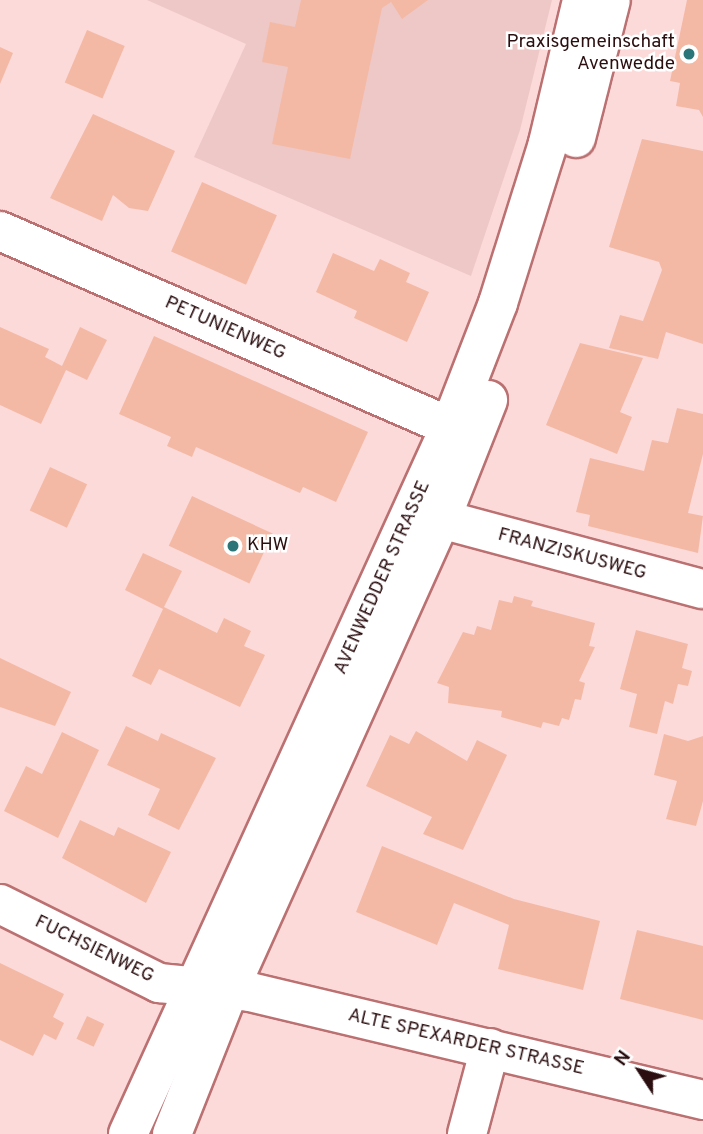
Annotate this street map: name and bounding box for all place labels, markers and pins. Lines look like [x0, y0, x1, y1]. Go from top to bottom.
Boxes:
place label: Praxisgemeinschaft Avenwedde [507, 32, 675, 76]
marker: Praxisgemeinschaft Avenwedde [681, 46, 697, 62]
place label: KHW [247, 535, 289, 557]
marker: KHW [225, 538, 241, 554]

